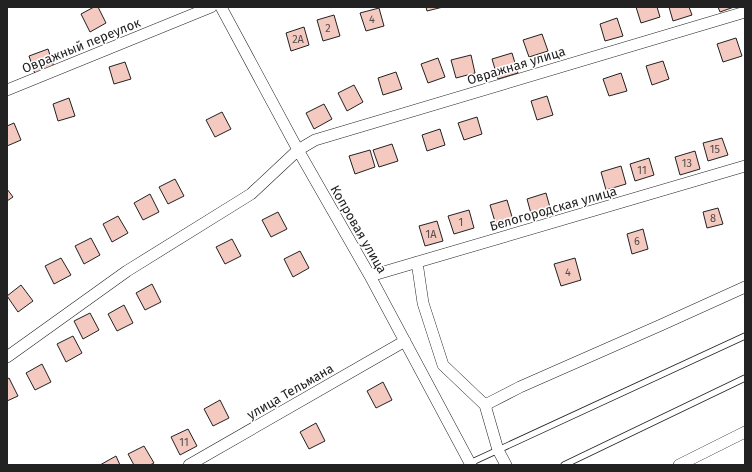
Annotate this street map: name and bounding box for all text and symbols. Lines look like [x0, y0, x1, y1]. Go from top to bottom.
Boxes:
house number: 4 [369, 13, 375, 26]
street label: Овражный переулок [20, 15, 143, 76]
house number: 2 [325, 22, 331, 35]
house number: 2А [292, 33, 305, 46]
street label: Овражная улица [465, 43, 567, 88]
house number: 15 [710, 143, 721, 156]
house number: 13 [682, 157, 692, 170]
house number: 11 [637, 164, 647, 177]
street label: Копровая улица [327, 183, 390, 276]
street label: Белогородская улица [488, 183, 618, 234]
house number: 8 [710, 212, 716, 225]
house number: 1 [459, 216, 463, 229]
house number: 1А [425, 228, 437, 241]
house number: 6 [634, 235, 640, 248]
house number: 4 [565, 266, 571, 279]
street label: улица Тельмана [244, 361, 336, 422]
house number: 11 [179, 436, 189, 449]

